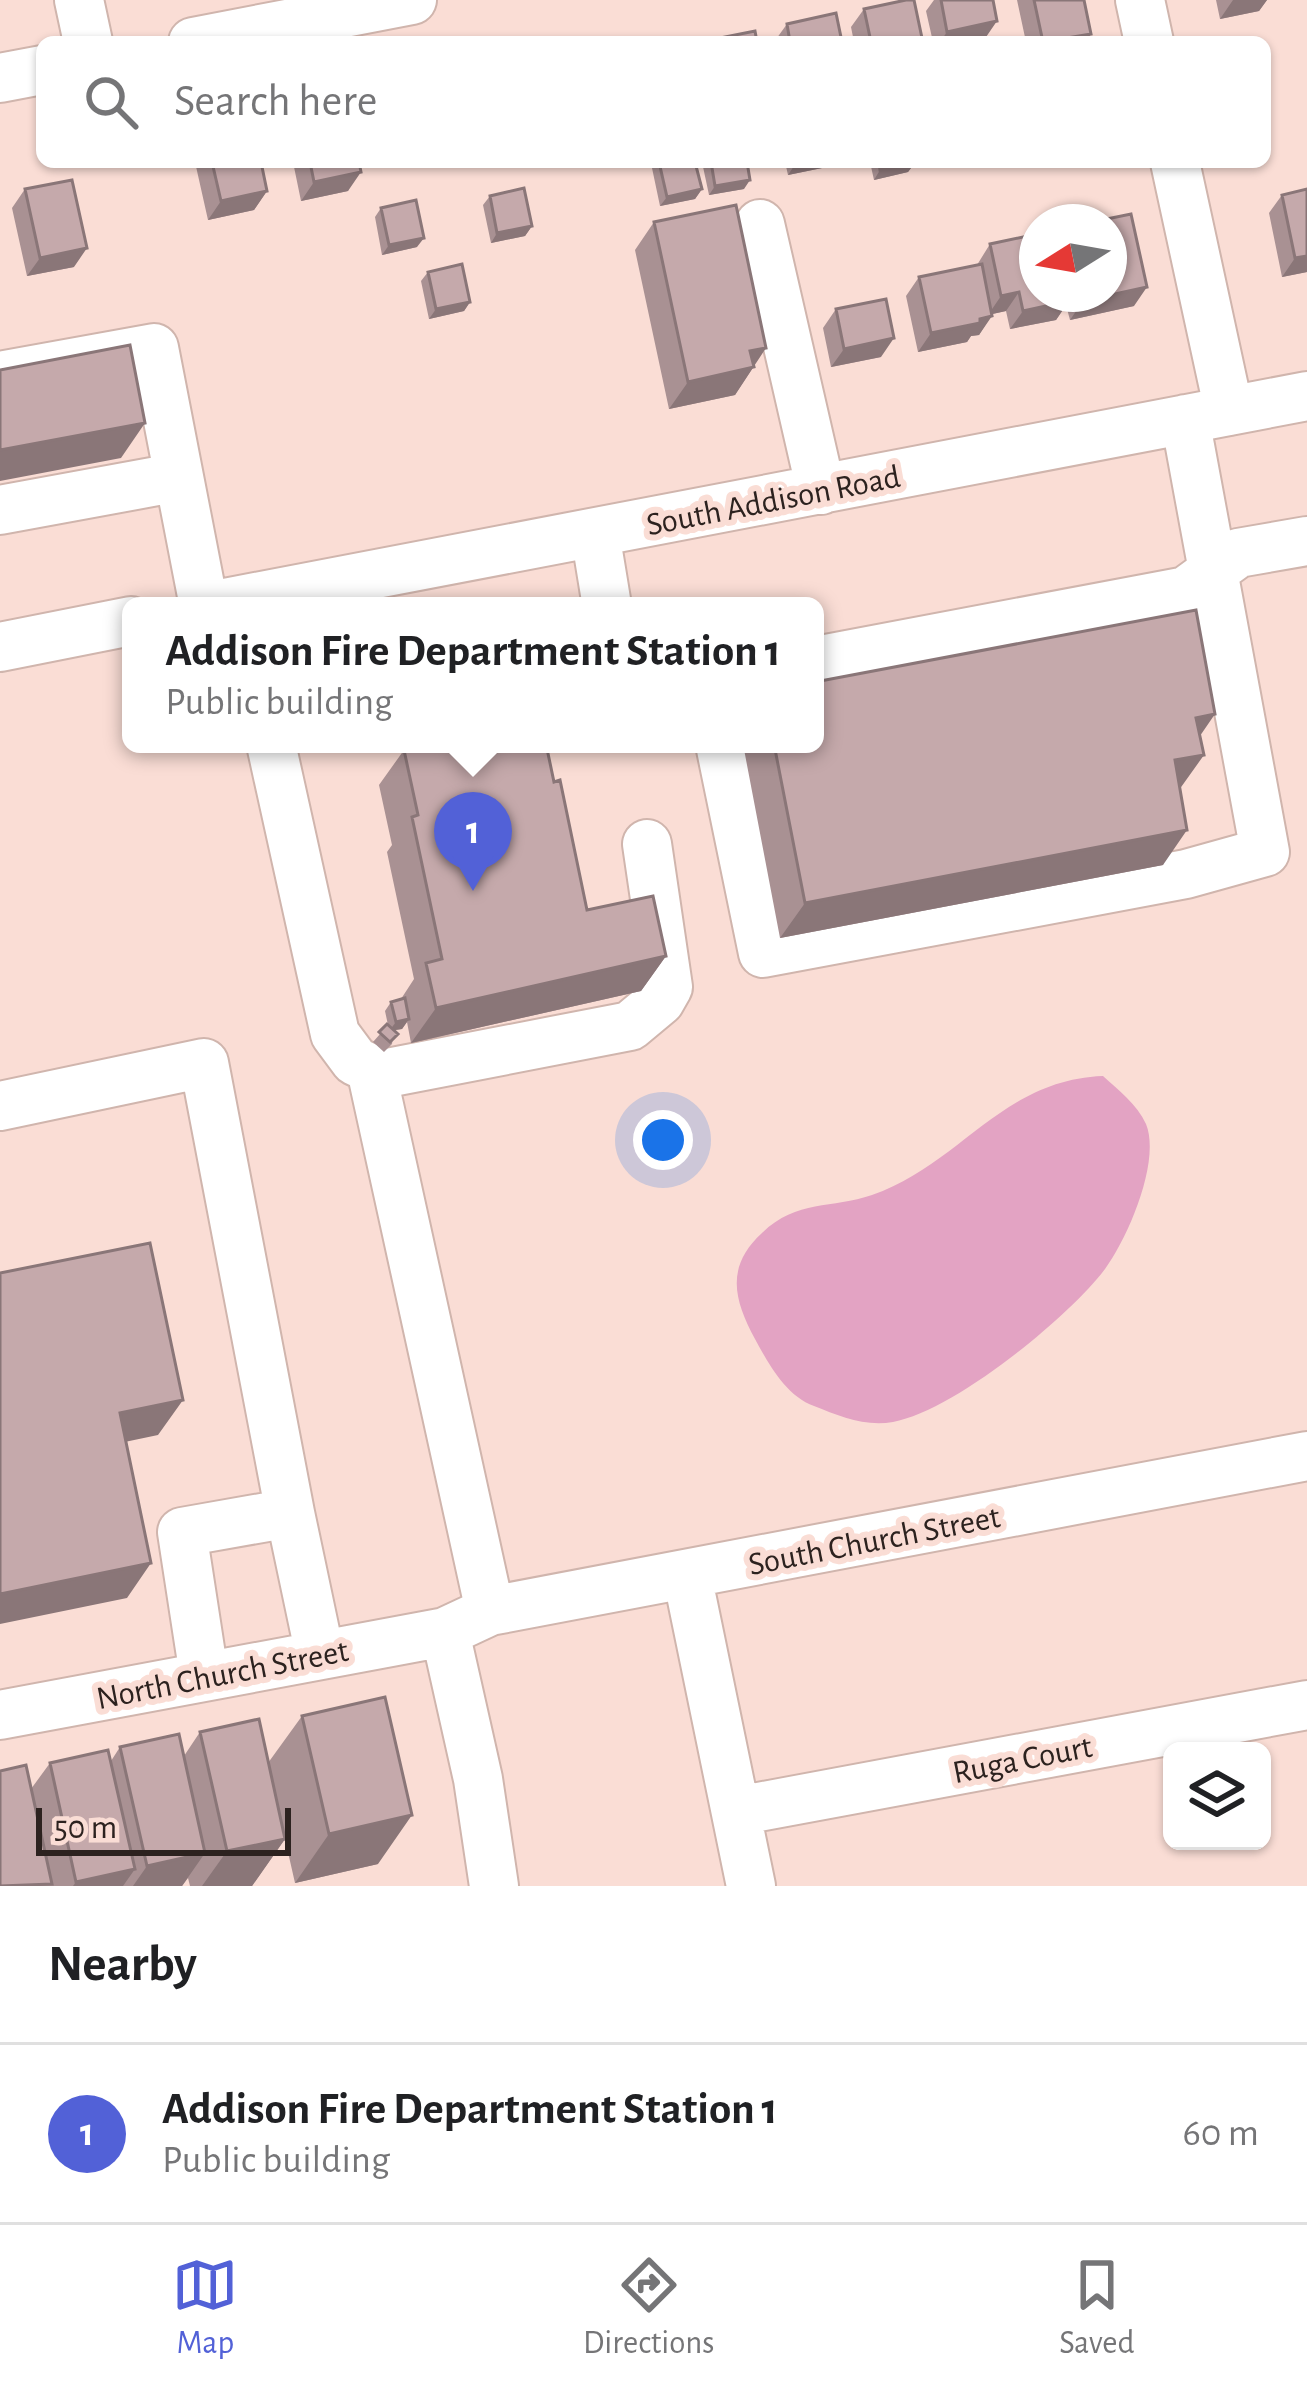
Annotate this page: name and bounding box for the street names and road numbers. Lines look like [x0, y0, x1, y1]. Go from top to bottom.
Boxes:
street label: South Addison Road [644, 461, 903, 542]
street label: South Church Street [746, 1501, 1003, 1582]
street label: North Church Street [94, 1635, 352, 1716]
street label: Ruga Court [950, 1731, 1095, 1790]

